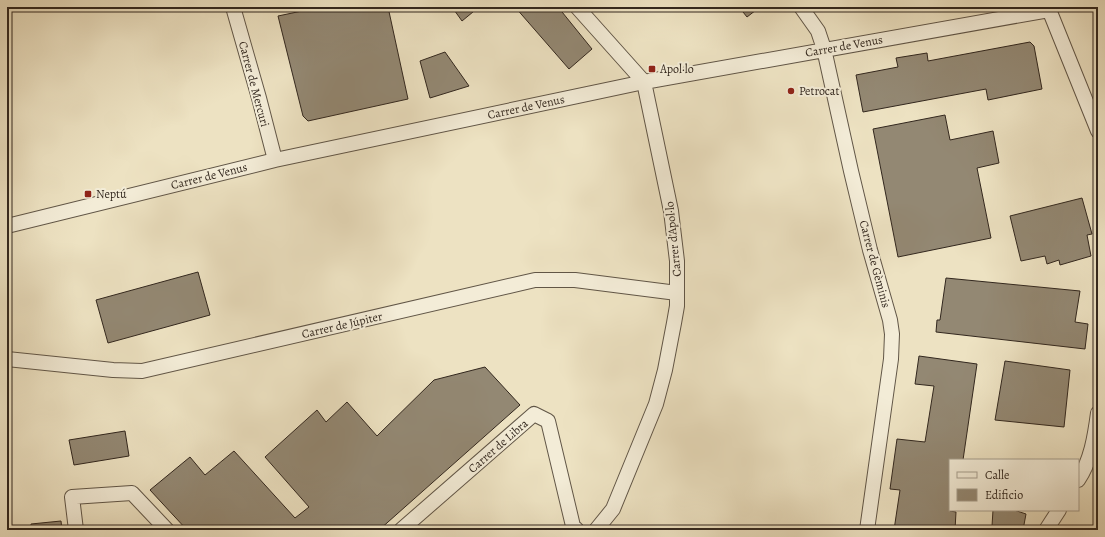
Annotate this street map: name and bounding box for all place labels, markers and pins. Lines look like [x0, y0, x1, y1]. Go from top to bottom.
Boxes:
place label: Apol·lo [659, 61, 694, 77]
marker: Apol·lo [647, 64, 657, 74]
place label: Petrocat [799, 83, 839, 99]
marker: Petrocat [786, 86, 796, 96]
place label: Neptú [96, 186, 127, 202]
marker: Neptú [83, 189, 93, 199]

